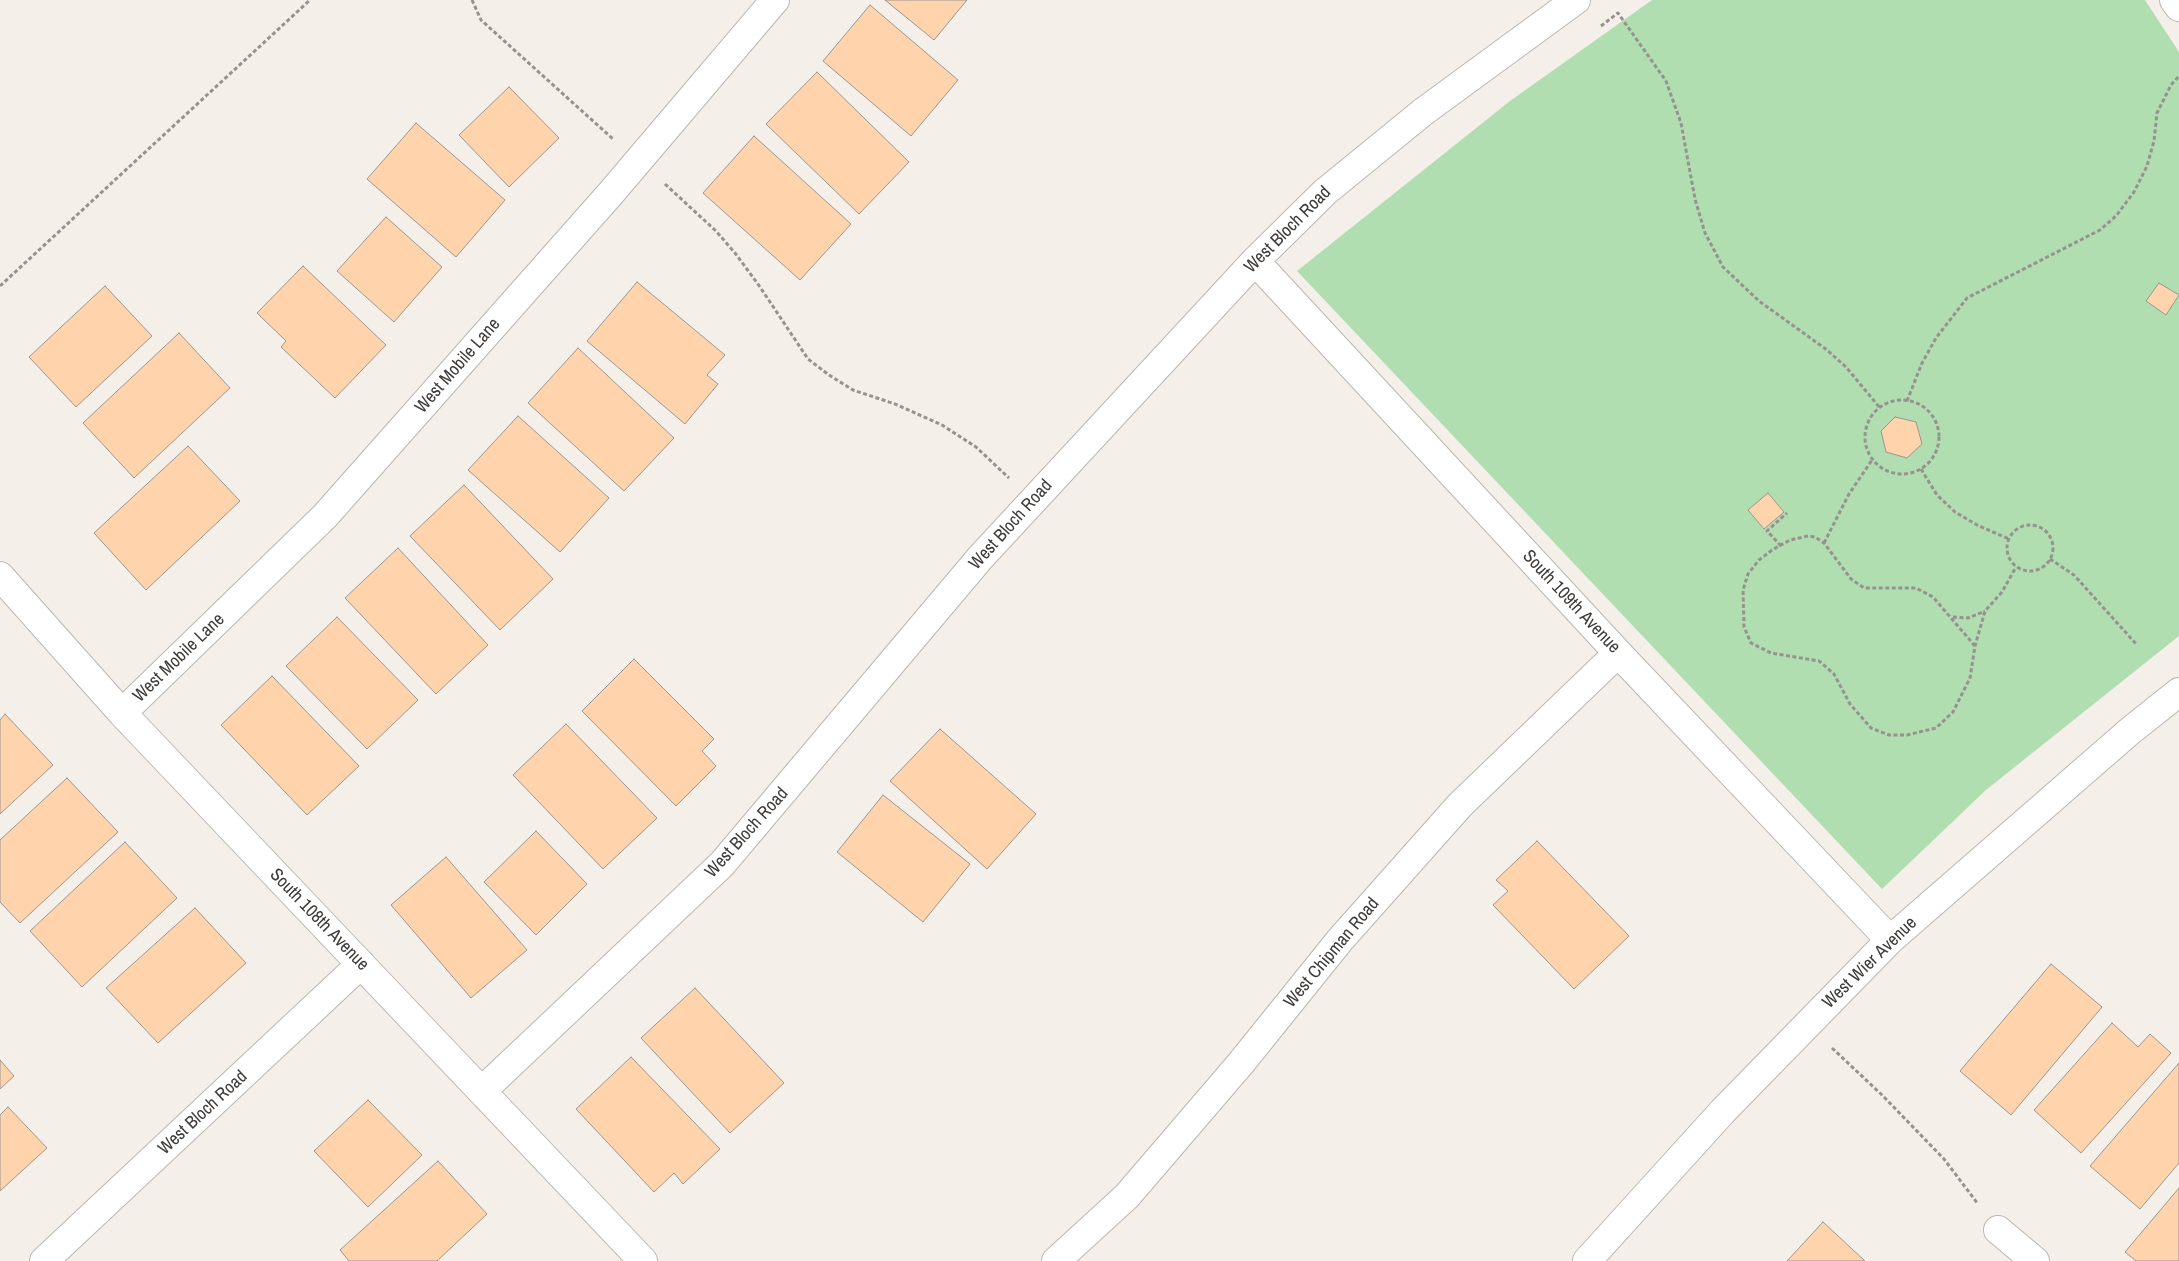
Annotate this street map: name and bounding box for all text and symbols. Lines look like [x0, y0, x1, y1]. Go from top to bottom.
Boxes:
street label: West Bloch Road [1240, 182, 1336, 278]
street label: West Mobile Lane [411, 314, 505, 418]
street label: West Bloch Road [965, 475, 1057, 575]
street label: South 109th Avenue [1518, 546, 1624, 658]
street label: West Mobile Lane [129, 609, 229, 707]
street label: West Bloch Road [701, 783, 793, 883]
street label: South 108th Avenue [265, 864, 373, 976]
street label: West Chipman Road [1280, 894, 1384, 1012]
street label: West Wier Avenue [1818, 913, 1922, 1013]
street label: West Bloch Road [154, 1066, 252, 1160]

